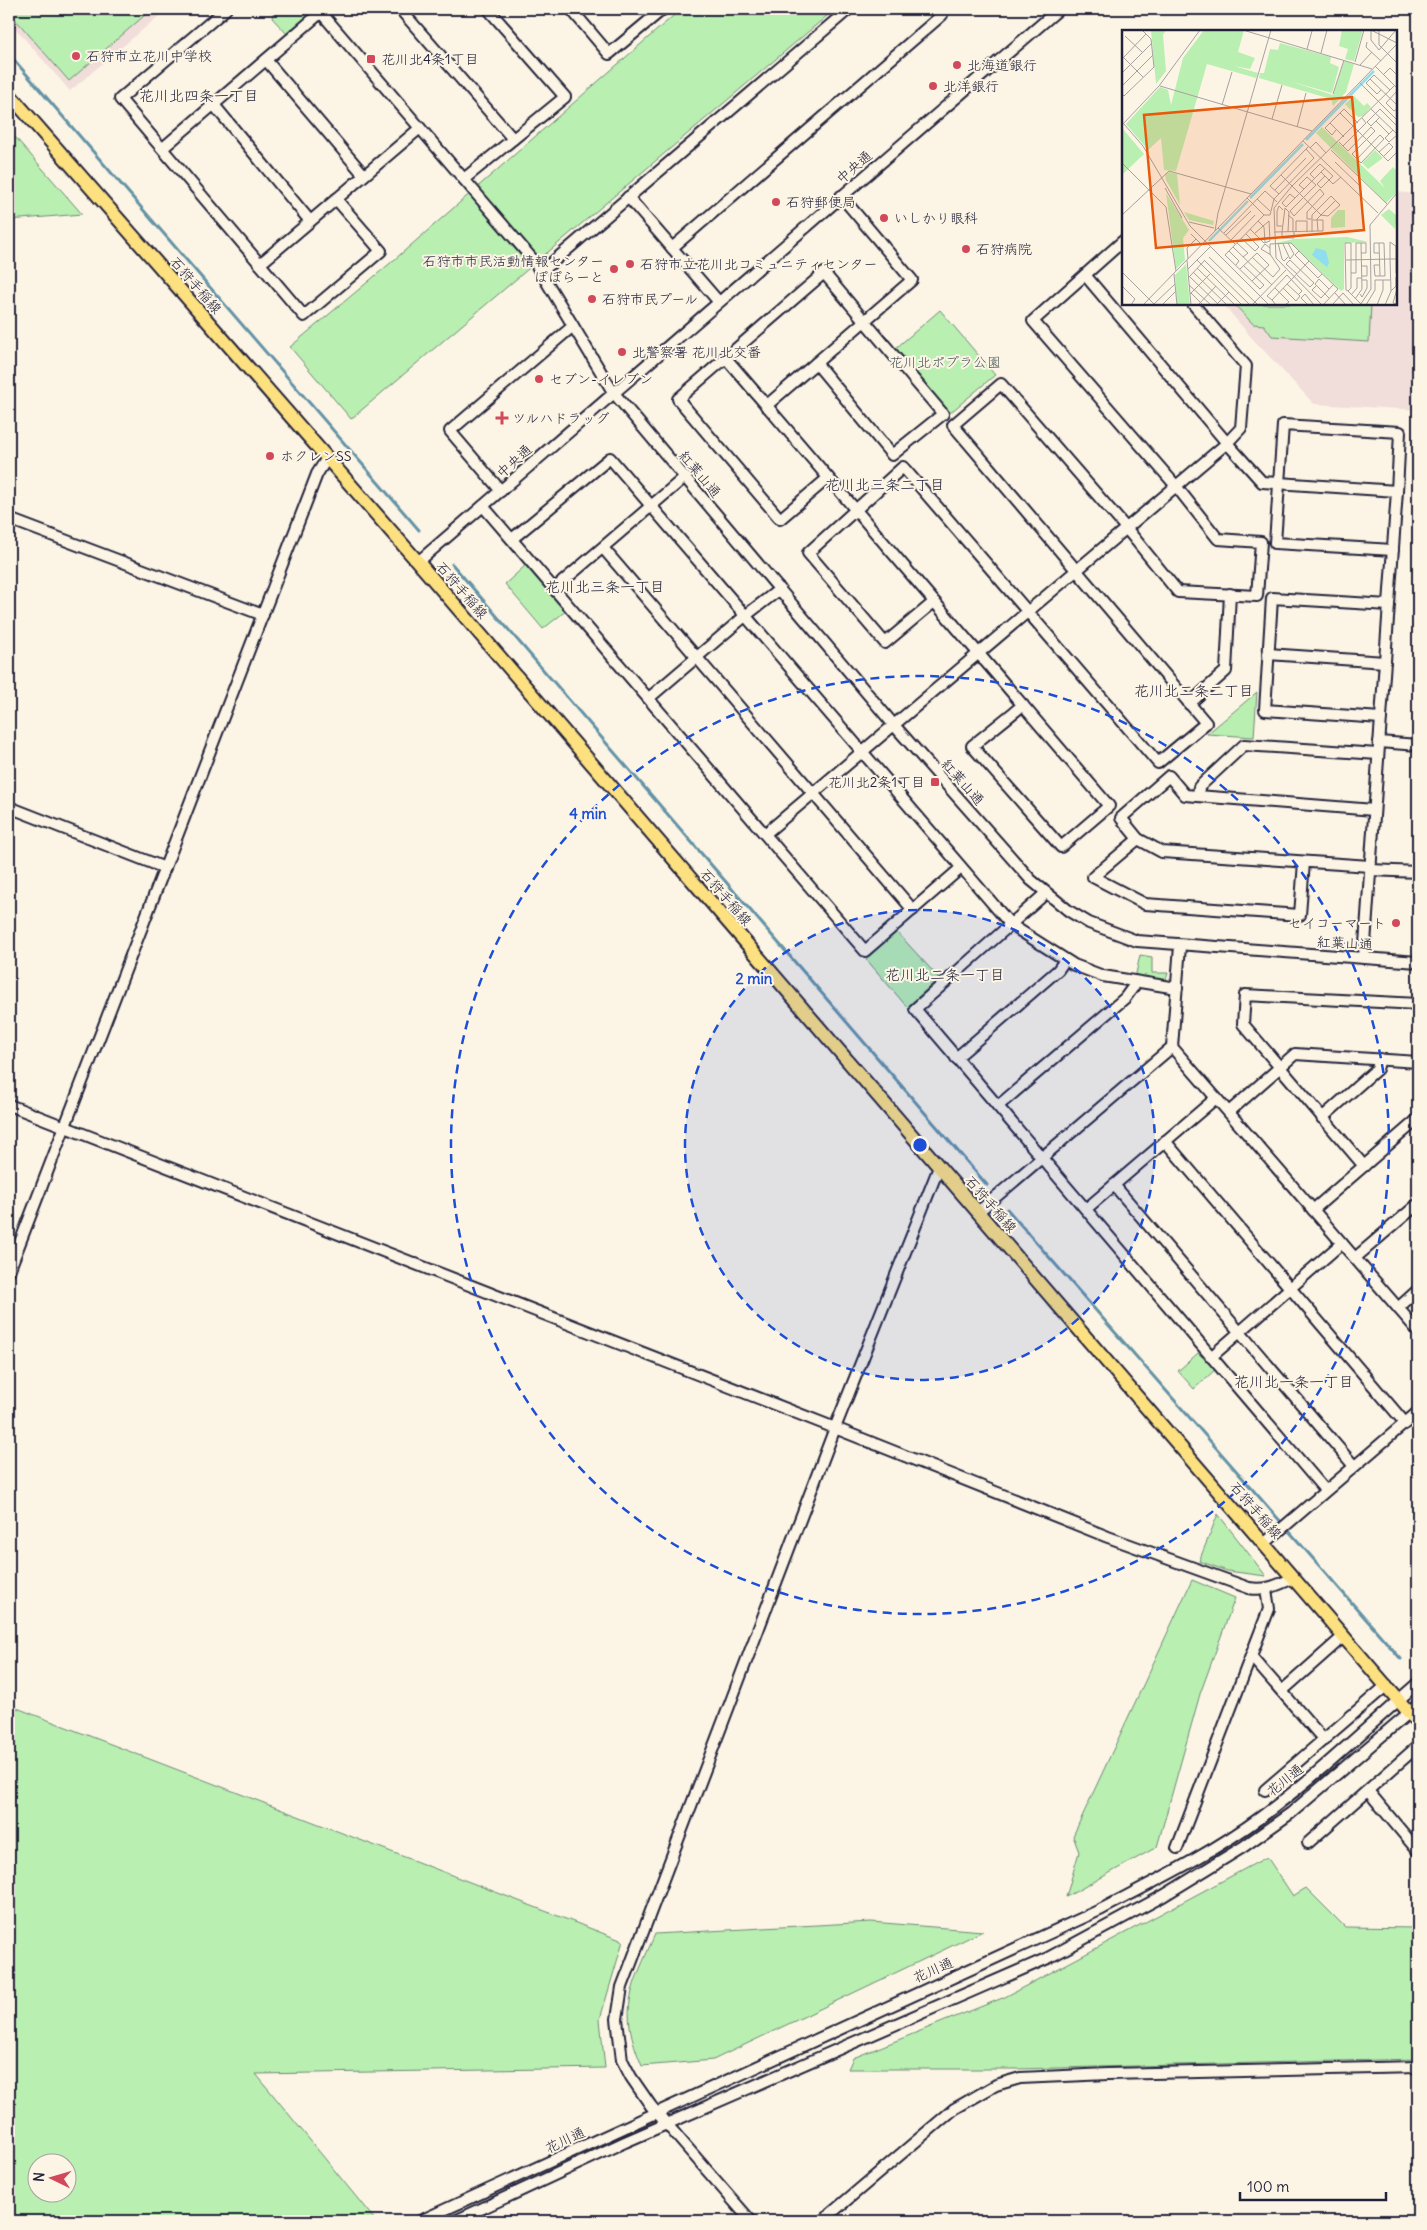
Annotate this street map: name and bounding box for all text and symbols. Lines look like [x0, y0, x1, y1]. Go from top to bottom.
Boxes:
inset map [1122, 30, 1397, 305]
place label: 石狩市立花川中学校 [86, 47, 212, 65]
marker: 石狩市立花川中学校 [70, 50, 82, 62]
place label: 花川北4条1丁目 [381, 50, 479, 68]
marker: 花川北4条1丁目 [365, 53, 377, 65]
place label: 北海道銀行 [967, 56, 1037, 74]
marker: 北海道銀行 [951, 59, 963, 71]
place label: 北洋銀行 [943, 77, 999, 95]
marker: 北洋銀行 [927, 80, 939, 92]
district label: 花川北四条一丁目 [139, 86, 259, 105]
street label: 中央通 [832, 146, 876, 188]
place label: 石狩郵便局 [786, 193, 856, 211]
marker: 石狩郵便局 [770, 196, 782, 208]
place label: いしかり眼科 [894, 209, 978, 227]
marker: いしかり眼科 [878, 212, 890, 224]
place label: 石狩病院 [976, 240, 1032, 258]
marker: 石狩病院 [960, 243, 972, 255]
place label: 石狩市市民活動情報センター ぽぽらーと [423, 252, 604, 286]
street label: 石狩手稲線 [166, 253, 226, 317]
place label: 石狩市立花川北コミュニティセンター [640, 255, 877, 273]
marker: 石狩市立花川北コミュニティセンター [624, 258, 636, 270]
marker: 石狩市市民活動情報センター ぽぽらーと [608, 263, 620, 275]
place label: 石狩市民プール [602, 290, 698, 308]
marker: 石狩市民プール [586, 293, 598, 305]
place label: 北警察署 花川北交番 [632, 343, 761, 361]
marker: 北警察署 花川北交番 [616, 346, 628, 358]
park label: 花川北ポプラ公園 [889, 353, 1001, 371]
place label: セブン-イレブン [549, 370, 653, 388]
marker: セブン-イレブン [533, 373, 545, 385]
place label: ツルハドラッグ [512, 409, 609, 427]
marker: ツルハドラッグ [496, 412, 508, 424]
street label: 中央通 [492, 440, 536, 482]
place label: ホクレンSS [280, 447, 352, 465]
street label: 紅葉山通 [675, 447, 725, 501]
marker: ホクレンSS [264, 450, 276, 462]
district label: 花川北三条二丁目 [825, 475, 945, 494]
street label: 石狩手稲線 [432, 558, 492, 622]
district label: 花川北三条一丁目 [545, 577, 665, 596]
district label: 花川北二条二丁目 [1134, 681, 1254, 700]
street label: 紅葉山通 [938, 755, 988, 809]
place label: 花川北2条1丁目 [828, 773, 925, 791]
marker: 花川北2条1丁目 [929, 776, 941, 788]
text: 4 min [569, 804, 607, 823]
street label: 石狩手稲線 [696, 865, 756, 929]
place label: セイコーマート [1288, 914, 1386, 932]
marker: セイコーマート [1390, 917, 1402, 929]
street label: 紅葉山通 [1317, 933, 1373, 953]
district label: 花川北二条一丁目 [885, 965, 1005, 984]
text: 2 min [736, 969, 773, 988]
centre of rings [911, 1136, 929, 1154]
street label: 石狩手稲線 [961, 1172, 1021, 1236]
district label: 花川北一条一丁目 [1234, 1372, 1354, 1391]
street label: 石狩手稲線 [1226, 1478, 1286, 1542]
street label: 花川通 [1263, 1760, 1307, 1800]
street label: 花川通 [910, 1953, 956, 1987]
street label: 花川通 [542, 2123, 588, 2157]
north arrow [28, 2152, 78, 2202]
scale bar [1240, 2170, 1386, 2202]
text: N [30, 2171, 48, 2182]
text: 100 m [1247, 2177, 1289, 2196]

